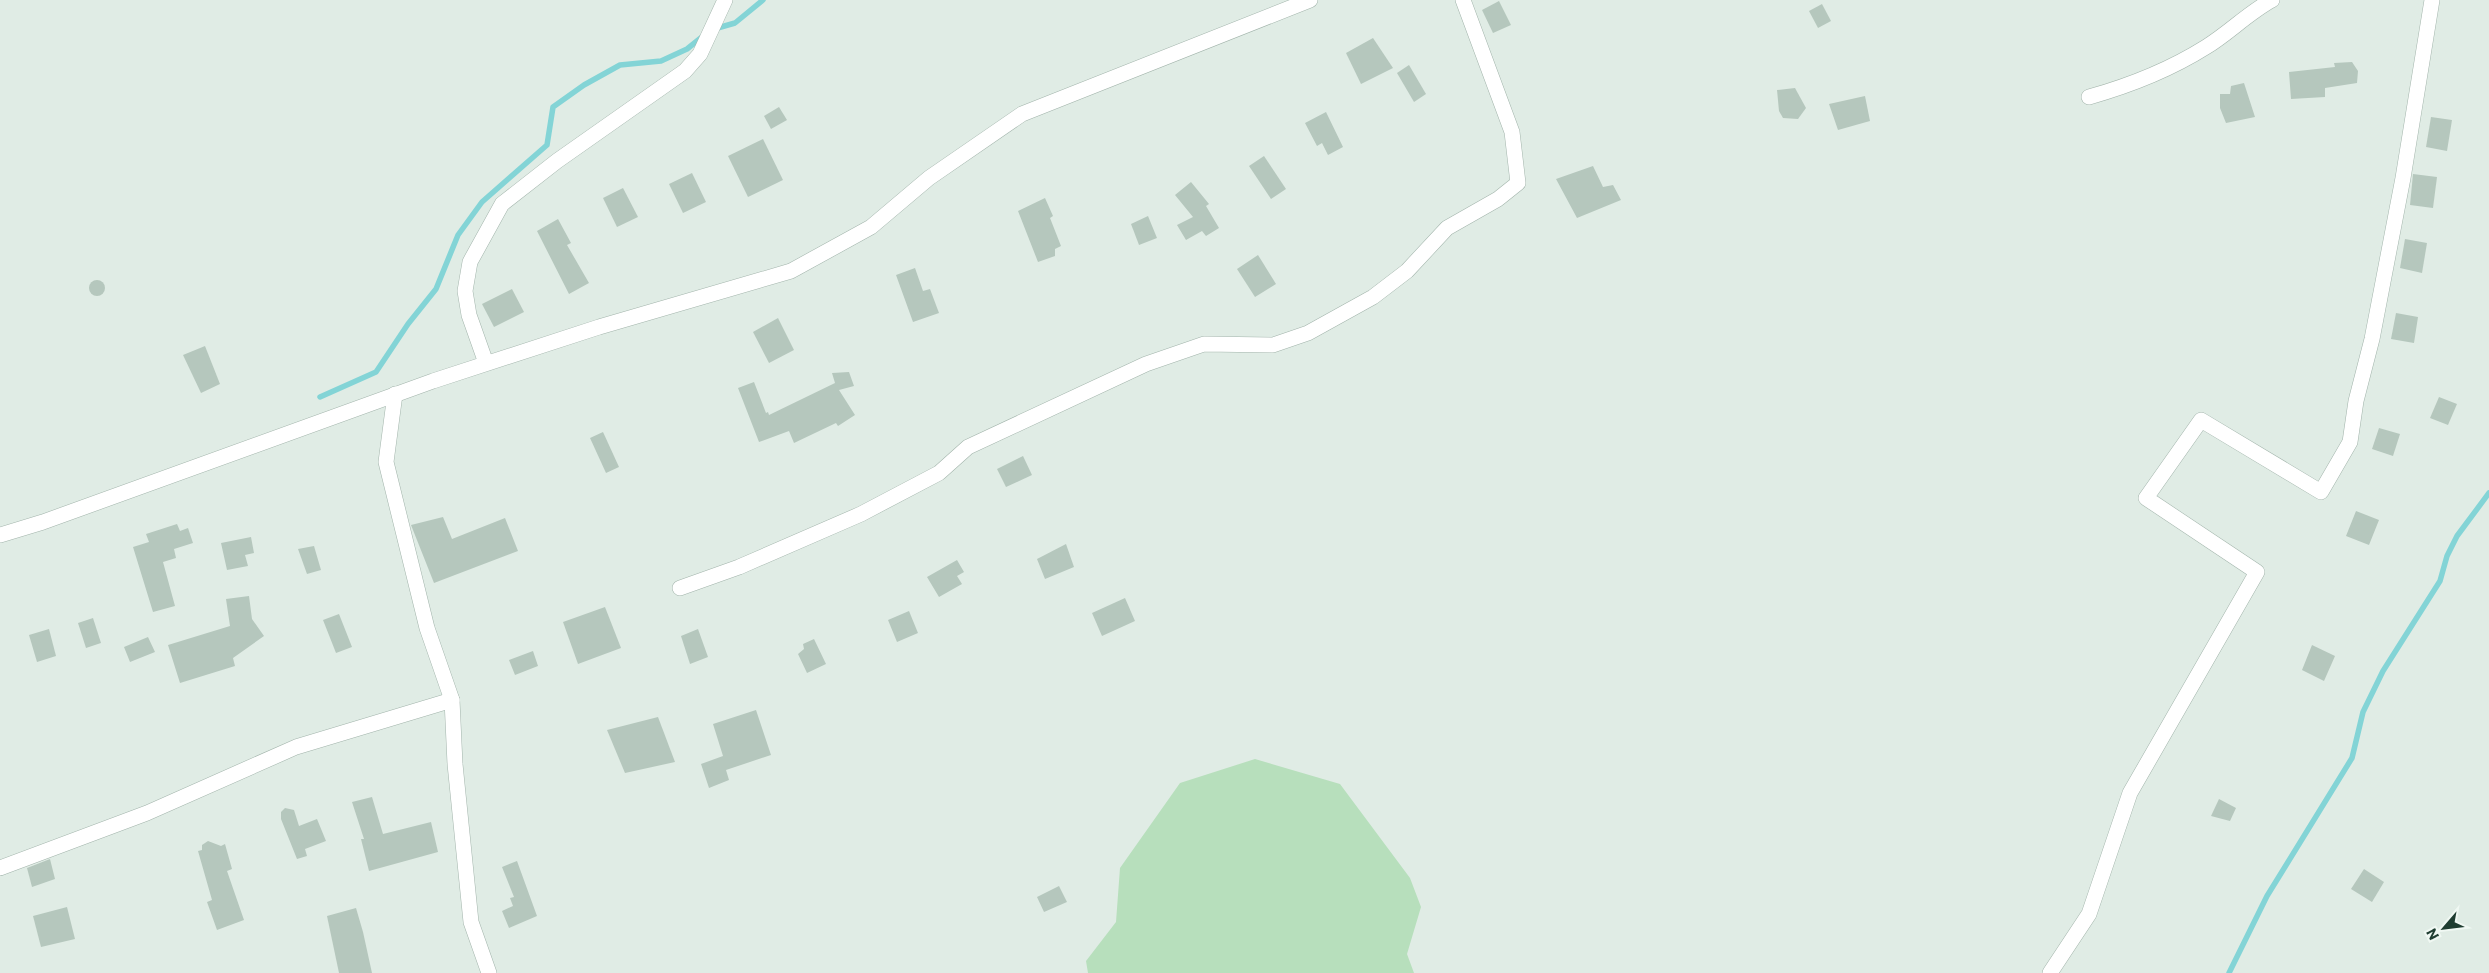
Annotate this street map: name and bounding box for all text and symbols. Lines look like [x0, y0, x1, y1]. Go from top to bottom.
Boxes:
north arrow [2419, 903, 2469, 953]
text: N [2422, 926, 2442, 943]

